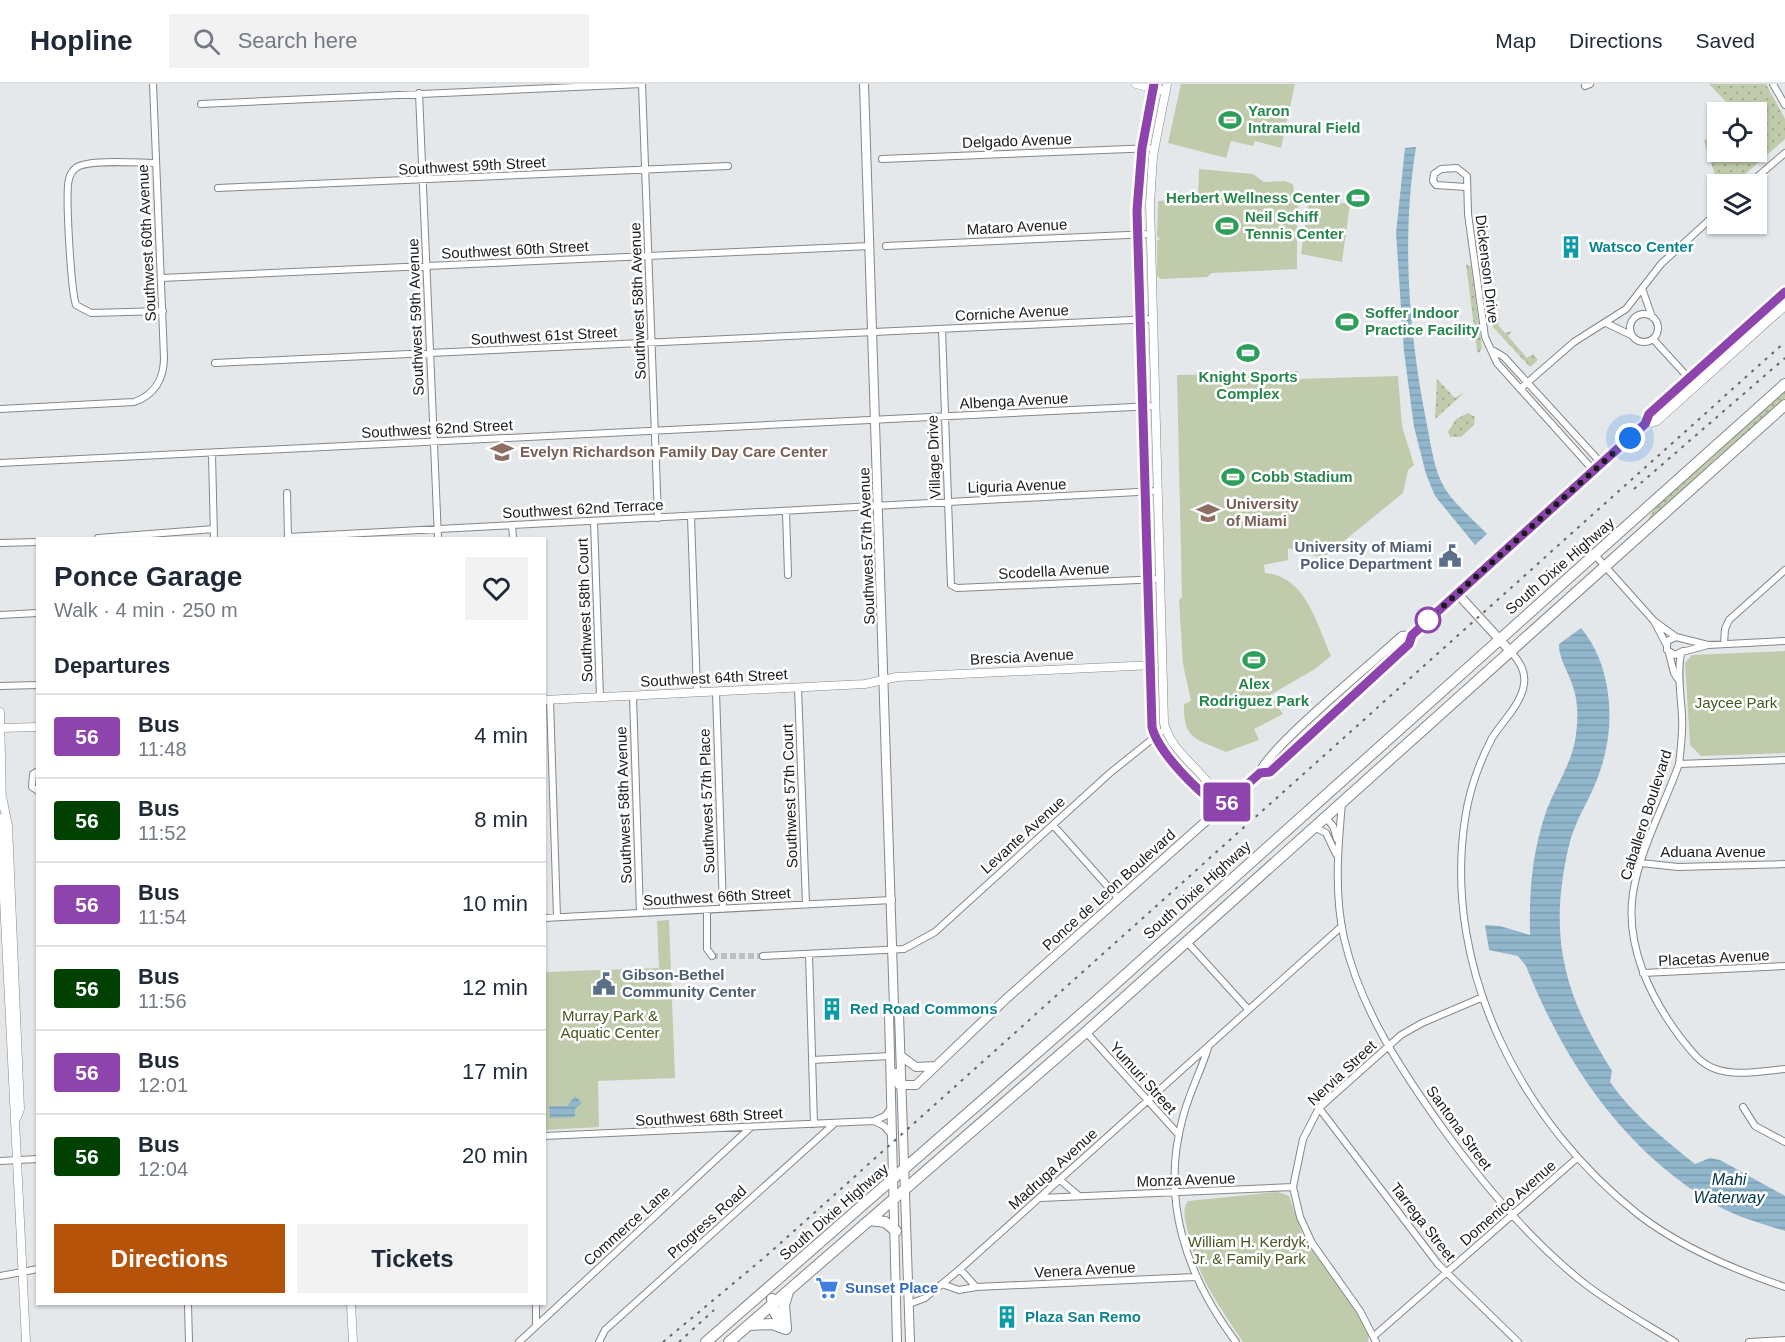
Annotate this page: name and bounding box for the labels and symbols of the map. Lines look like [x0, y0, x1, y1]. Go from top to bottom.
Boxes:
place label: Yaron Intramural Field [1248, 102, 1361, 136]
sports icon: Yaron Intramural Field [1217, 107, 1243, 133]
street label: Delgado Avenue [962, 130, 1072, 151]
street label: Southwest 59th Street [398, 153, 547, 178]
street label: Southwest 60th Avenue [134, 164, 159, 322]
sports icon: Herbert Wellness Center [1345, 185, 1371, 211]
place label: Herbert Wellness Center [1166, 189, 1340, 206]
place label: Neil Schiff Tennis Center [1245, 208, 1344, 242]
sports icon: Neil Schiff Tennis Center [1214, 213, 1240, 239]
street label: Dickenson Drive [1472, 214, 1503, 324]
street label: Mataro Avenue [966, 215, 1068, 238]
street label: Southwest 58th Avenue [626, 222, 649, 380]
building icon: Watsco Center [1558, 234, 1584, 260]
street label: Southwest 60th Street [441, 237, 590, 262]
street label: Southwest 59th Avenue [404, 238, 427, 396]
place label: Watsco Center [1589, 238, 1694, 255]
street label: Corniche Avenue [955, 301, 1069, 324]
place label: Soffer Indoor Practice Facility [1365, 304, 1480, 338]
sports icon: Soffer Indoor Practice Facility [1334, 309, 1360, 335]
street label: Southwest 61st Street [470, 323, 619, 348]
sports icon: Knight Sports Complex [1235, 340, 1261, 366]
place label: Knight Sports Complex [1198, 368, 1298, 402]
street label: Albenga Avenue [959, 389, 1069, 412]
street label: Village Drive [924, 415, 943, 499]
street label: Southwest 62nd Street [361, 416, 514, 441]
your location [1615, 423, 1645, 453]
school or university icon: Evelyn Richardson Family Day Care Center [489, 439, 515, 465]
place label: Evelyn Richardson Family Day Care Center [520, 443, 828, 460]
sports icon: Cobb Stadium [1220, 464, 1246, 490]
street label: Southwest 57th Avenue [855, 467, 878, 625]
place label: Cobb Stadium [1251, 468, 1353, 485]
street label: Liguria Avenue [967, 475, 1067, 496]
place label: University of Miami [1226, 495, 1299, 529]
street label: Southwest 62nd Terrace [502, 496, 664, 521]
school or university icon: University of Miami [1195, 500, 1221, 526]
street label: South Dixie Highway [1502, 513, 1618, 617]
street label: Southwest 58th Court [573, 537, 596, 682]
place label: University of Miami Police Department [1294, 538, 1432, 572]
public building icon: University of Miami Police Department [1437, 543, 1463, 569]
street label: Scodella Avenue [998, 559, 1110, 582]
unlabelled marker [1415, 607, 1441, 633]
street label: Brescia Avenue [970, 645, 1074, 668]
sports icon: Alex Rodriguez Park [1241, 647, 1267, 673]
street label: Southwest 64th Street [640, 665, 789, 690]
place label: Alex Rodriguez Park [1199, 675, 1310, 709]
park label: Jaycee Park [1695, 694, 1778, 711]
street label: Southwest 57th Court [778, 723, 801, 868]
street label: Southwest 58th Avenue [612, 726, 635, 884]
street label: Southwest 57th Place [695, 728, 718, 874]
street label: Caballero Boulevard [1616, 748, 1675, 882]
line badge: 56 [1200, 782, 1254, 822]
street label: Levante Avenue [977, 792, 1068, 877]
street label: Ponce de Leon Boulevard [1039, 826, 1179, 954]
street label: South Dixie Highway [1140, 837, 1254, 942]
street label: Aduana Avenue [1660, 843, 1766, 860]
street label: Southwest 66th Street [643, 884, 792, 909]
street label: Placetas Avenue [1658, 946, 1770, 969]
place label: Gibson-Bethel Community Center [622, 966, 756, 1000]
public building icon: Gibson-Bethel Community Center [591, 971, 617, 997]
building icon: Red Road Commons [819, 996, 845, 1022]
place label: Red Road Commons [850, 1000, 998, 1017]
park label: Murray Park & Aquatic Center [560, 1007, 660, 1041]
street label: Nervia Street [1304, 1036, 1380, 1109]
street label: Yumuri Street [1107, 1038, 1181, 1118]
street label: Santona Street [1423, 1082, 1496, 1174]
street label: Southwest 68th Street [635, 1104, 784, 1129]
street label: Madruga Avenue [1005, 1124, 1100, 1213]
street label: Domenico Avenue [1456, 1156, 1559, 1249]
street label: South Dixie Highway [776, 1159, 892, 1263]
street label: Monza Avenue [1136, 1169, 1236, 1190]
water label: Mahi Waterway [1694, 1171, 1765, 1206]
street label: Tarrega Street [1387, 1179, 1460, 1265]
street label: Commerce Lane [580, 1182, 674, 1269]
street label: Progress Road [664, 1182, 750, 1261]
park label: William H. Kerdyk, Jr. & Family Park [1188, 1233, 1310, 1267]
street label: Venera Avenue [1034, 1258, 1136, 1281]
supermarket icon: Sunset Place [814, 1275, 840, 1301]
place label: Sunset Place [845, 1279, 938, 1296]
building icon: Plaza San Remo [994, 1304, 1020, 1330]
place label: Plaza San Remo [1025, 1308, 1141, 1325]

